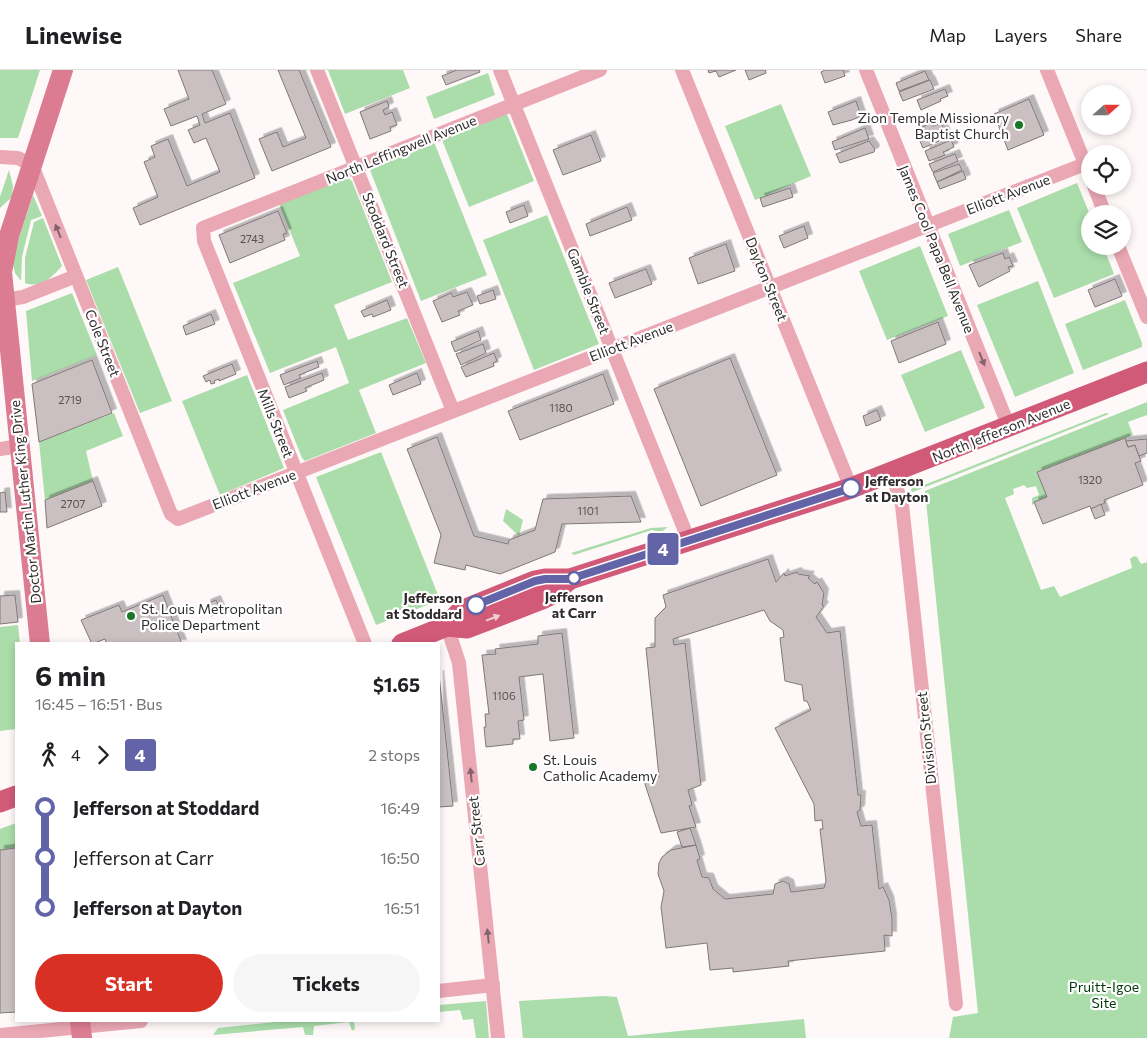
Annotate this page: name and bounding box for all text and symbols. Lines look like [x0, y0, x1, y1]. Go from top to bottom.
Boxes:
text: Linewise [25, 20, 122, 49]
text: Map [929, 24, 966, 46]
text: Layers [994, 24, 1047, 46]
text: Share [1075, 24, 1122, 46]
north arrow [1081, 85, 1131, 135]
map controls [1081, 85, 1131, 255]
place label: Zion Temple Missionary Baptist Church [858, 109, 1009, 142]
street label: North Leffingwell Avenue [323, 111, 479, 187]
marker: Zion Temple Missionary Baptist Church [1013, 119, 1025, 131]
button: locate [1081, 145, 1131, 195]
street label: James Cool Papa Bell Avenue [895, 162, 979, 336]
street label: Elliott Avenue [964, 170, 1052, 218]
street label: Stoddard Street [359, 190, 413, 290]
button: layers [1081, 205, 1131, 255]
one-way arrow [53, 224, 61, 238]
house number: 2743 [240, 232, 264, 245]
street label: Dayton Street [742, 235, 792, 324]
street label: Gamble Street [564, 245, 614, 337]
street label: Cole Street [82, 307, 124, 379]
street label: Elliott Avenue [587, 317, 675, 365]
one-way arrow [978, 352, 986, 366]
street label: Mills Street [254, 386, 298, 460]
house number: 2719 [58, 393, 82, 406]
street label: North Jefferson Avenue [929, 394, 1073, 466]
street label: Doctor Martin Luther King Drive [6, 399, 44, 605]
house number: 1180 [549, 401, 573, 414]
street label: Elliott Avenue [210, 465, 298, 513]
place label: Jefferson at Dayton [865, 472, 928, 505]
house number: 1320 [1078, 473, 1102, 486]
marker: Jefferson at Dayton [841, 478, 861, 498]
house number: 2707 [61, 497, 86, 510]
house number: 1101 [577, 504, 599, 517]
line badge: 4 [647, 533, 679, 565]
text: 4 [657, 538, 669, 560]
marker: Jefferson at Carr [567, 571, 581, 585]
place label: Jefferson at Carr [545, 588, 603, 621]
place label: Jefferson at Stoddard [386, 589, 462, 622]
marker: Jefferson at Stoddard [466, 595, 486, 615]
place label: St. Louis Metropolitan Police Department [141, 600, 283, 633]
marker: St. Louis Metropolitan Police Department [125, 610, 137, 622]
one-way arrow [486, 614, 501, 622]
text: 6 min [35, 658, 106, 692]
text: $1.65 [373, 673, 420, 696]
house number: 1106 [492, 689, 516, 702]
street label: Division Street [913, 690, 939, 785]
text: 16:45 – 16:51 · Bus [35, 694, 162, 713]
icon: walk [35, 741, 63, 769]
icon: forward [89, 741, 117, 769]
text: 4 [135, 744, 146, 766]
text: 4 [71, 745, 81, 764]
text: 2 stops [368, 745, 420, 764]
place label: St. Louis Catholic Academy [543, 751, 657, 784]
marker: St. Louis Catholic Academy [527, 761, 539, 773]
one-way arrow [467, 767, 475, 783]
street label: Carr Street [464, 795, 488, 867]
text: Jefferson at Stoddard [73, 796, 259, 819]
text: 16:49 [380, 798, 420, 817]
text: Jefferson at Carr [73, 846, 214, 869]
text: 16:50 [380, 848, 420, 867]
text: Jefferson at Dayton [73, 896, 242, 919]
text: 16:51 [384, 898, 420, 917]
one-way arrow [483, 928, 491, 944]
button: Start [35, 954, 223, 1012]
button: Tickets [233, 954, 420, 1012]
park label: Pruitt-Igoe Site [1069, 978, 1139, 1011]

